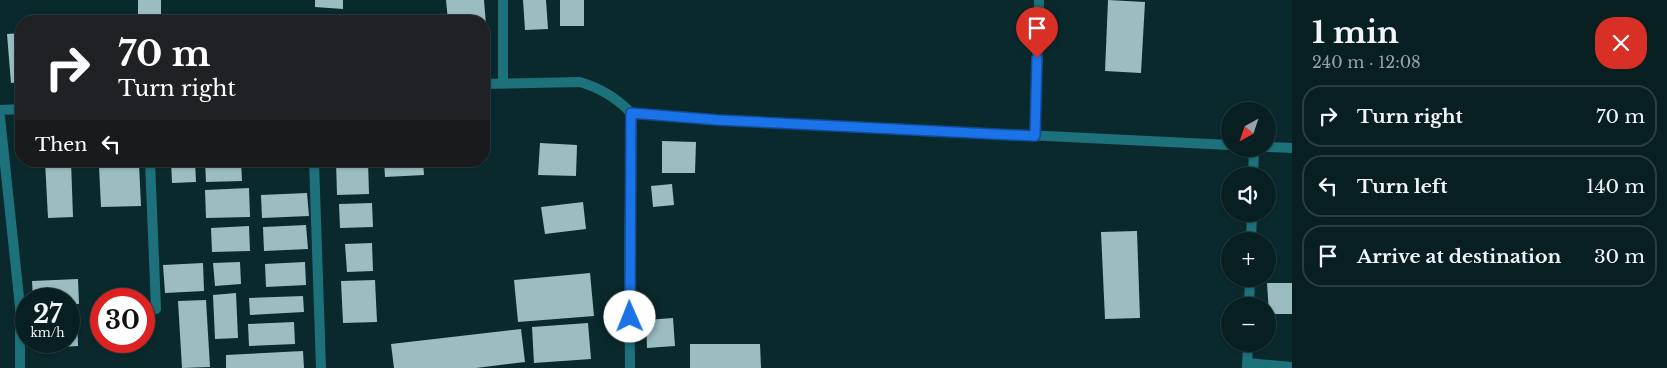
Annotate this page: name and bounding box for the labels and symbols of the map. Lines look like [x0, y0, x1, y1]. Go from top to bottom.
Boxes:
pin [1016, 7, 1058, 58]
north arrow [1221, 102, 1276, 158]
speed limit sign: 30 [90, 288, 155, 353]
position arrow [603, 290, 655, 342]

